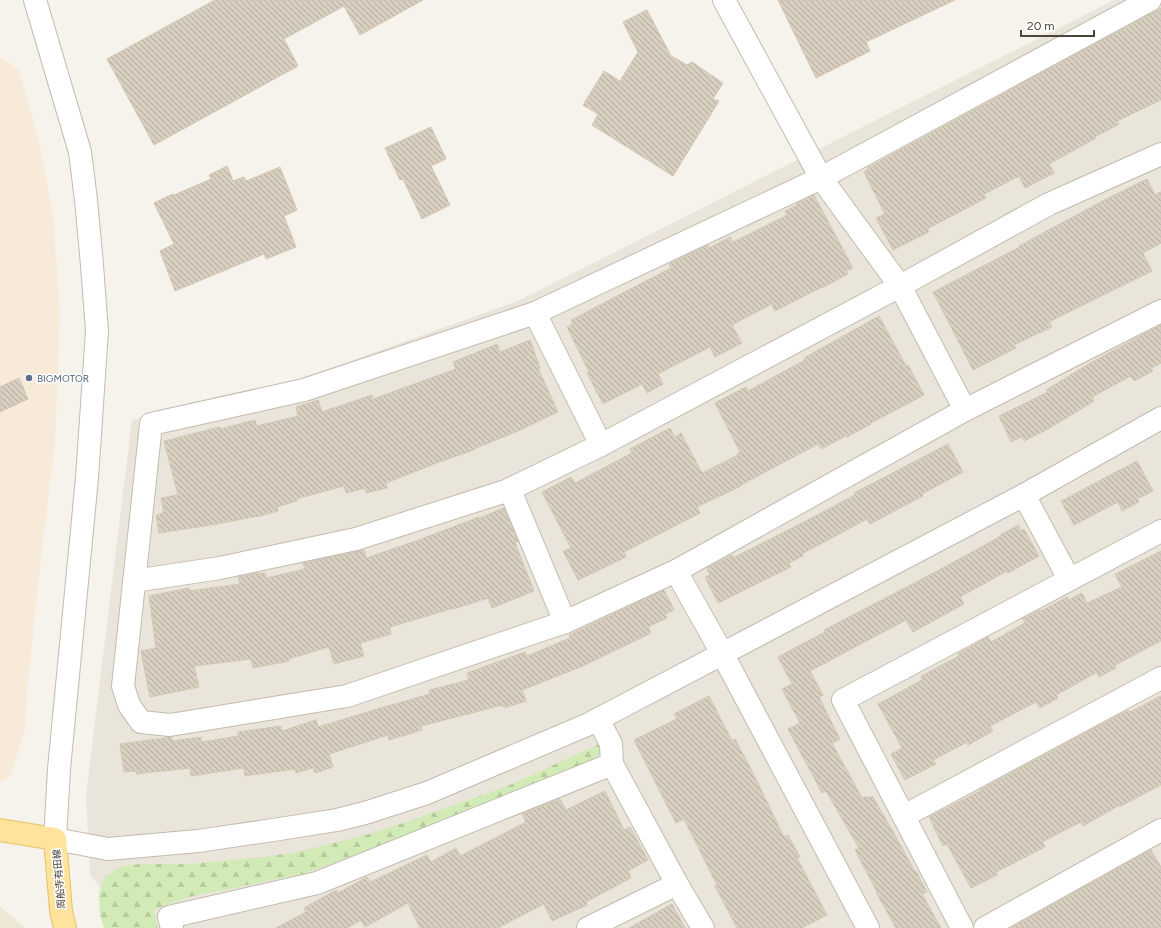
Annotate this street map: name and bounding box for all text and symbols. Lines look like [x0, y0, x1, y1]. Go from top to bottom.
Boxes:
scale bar [1021, 12, 1094, 38]
text: 20 m [1027, 19, 1055, 33]
place label: BIGMOTOR [37, 372, 89, 385]
marker: BIGMOTOR [24, 373, 34, 383]
street label: 周船寺有田線 [50, 849, 68, 909]

